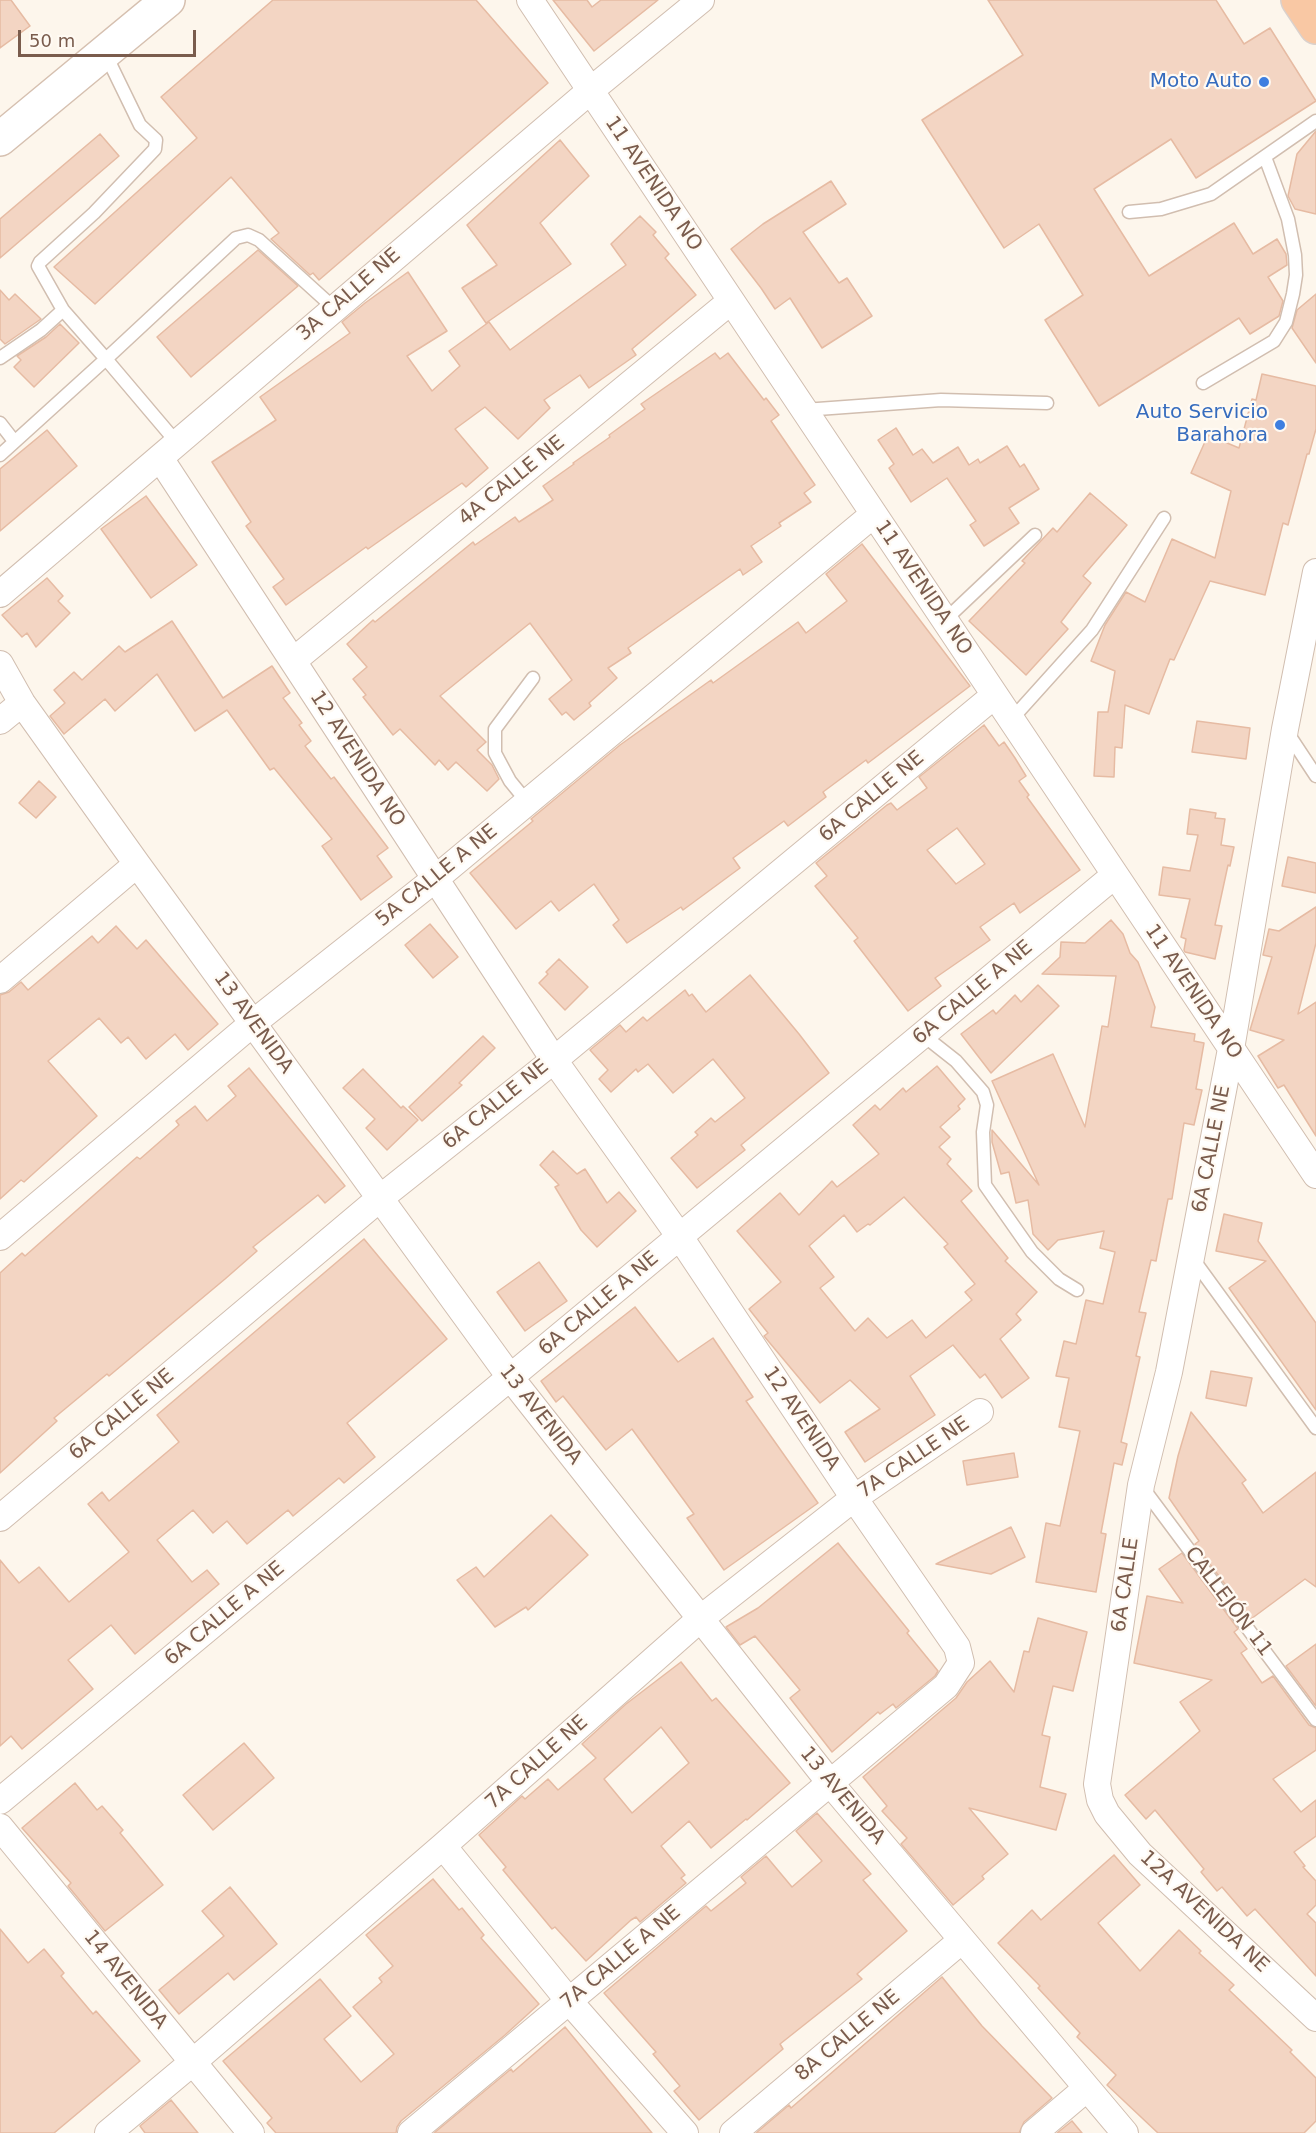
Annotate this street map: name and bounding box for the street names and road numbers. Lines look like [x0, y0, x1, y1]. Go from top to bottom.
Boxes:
street label: 11 AVENIDA NO [599, 112, 707, 256]
street label: 3A CALLE NE [292, 244, 406, 346]
street label: 4A CALLE NE [454, 431, 570, 531]
street label: 11 AVENIDA NO [869, 516, 977, 660]
street label: 12 AVENIDA NO [304, 687, 410, 831]
street label: 6A CALLE NE [815, 746, 929, 848]
street label: 5A CALLE A NE [371, 820, 503, 932]
street label: 11 AVENIDA NO [1139, 920, 1247, 1064]
street label: 6A CALLE A NE [908, 936, 1038, 1050]
street label: 13 AVENIDA [208, 967, 298, 1079]
street label: 6A CALLE NE [438, 1055, 554, 1155]
street label: 6A CALLE NE [1188, 1083, 1236, 1215]
street label: 6A CALLE A NE [534, 1247, 664, 1361]
street label: 13 AVENIDA [494, 1360, 586, 1470]
street label: 12 AVENIDA [757, 1362, 845, 1476]
street label: 6A CALLE NE [65, 1364, 179, 1466]
street label: 7A CALLE NE [854, 1412, 974, 1504]
street label: 6A CALLE [1107, 1536, 1145, 1634]
street label: CALLEJÓN 11 [1179, 1542, 1277, 1662]
street label: 6A CALLE A NE [160, 1557, 290, 1671]
street label: 7A CALLE NE [481, 1711, 593, 1815]
street label: 13 AVENIDA [794, 1742, 890, 1850]
street label: 12A AVENIDA NE [1134, 1846, 1274, 1978]
street label: 7A CALLE A NE [556, 1901, 686, 2015]
street label: 14 AVENIDA [78, 1926, 172, 2034]
street label: 8A CALLE NE [791, 1985, 905, 2087]

